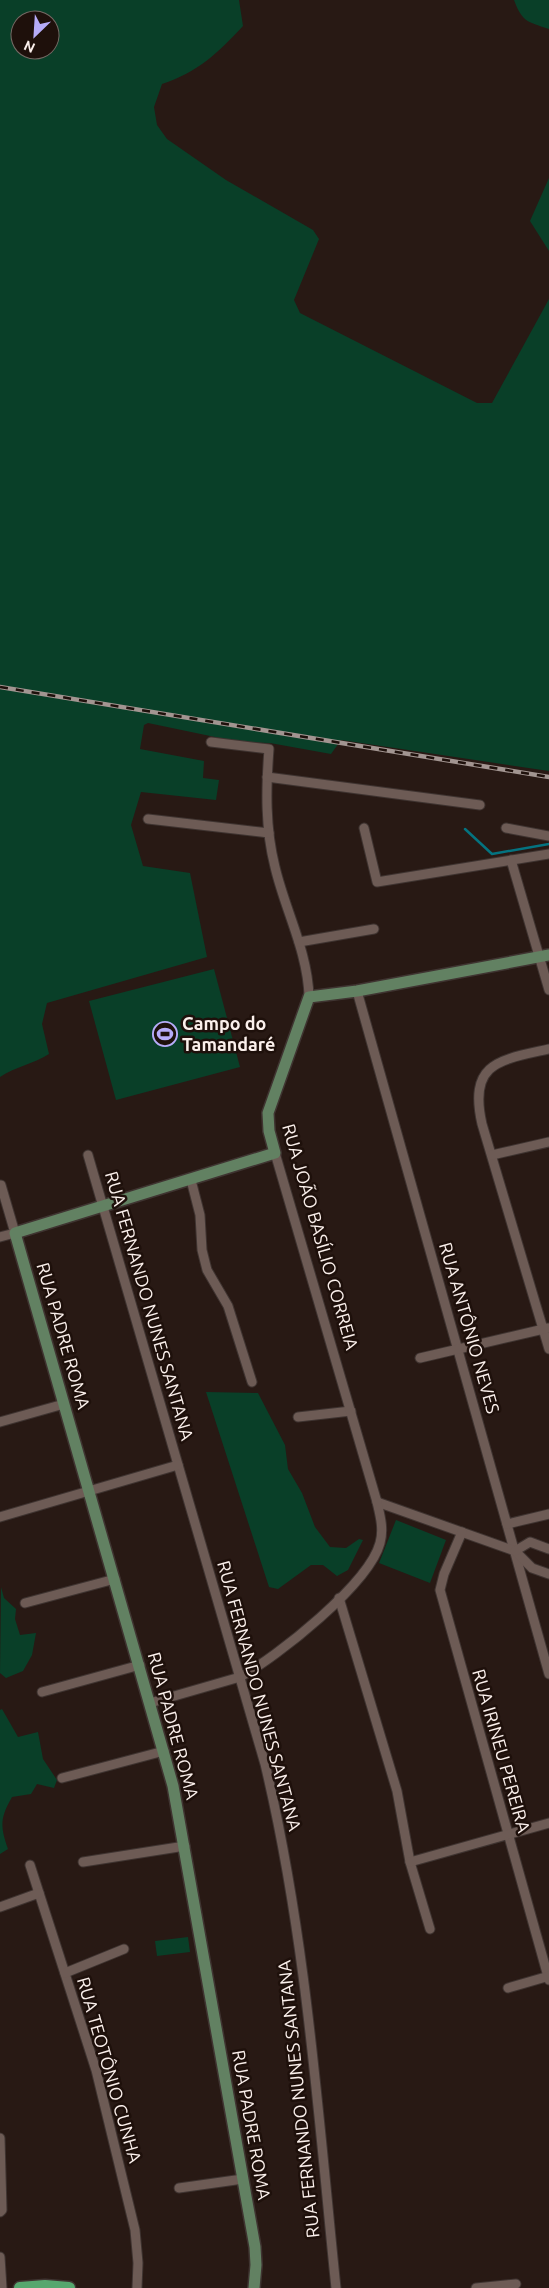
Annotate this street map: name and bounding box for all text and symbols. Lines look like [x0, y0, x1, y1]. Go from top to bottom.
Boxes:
north arrow [10, 10, 60, 60]
text: N [21, 37, 38, 56]
place label: Campo do Tamandaré [182, 1013, 275, 1054]
sports icon: Campo do Tamandaré [152, 1021, 178, 1047]
street label: RUA JOÃO BASÍLIO CORREIA [279, 1121, 364, 1352]
street label: RUA FERNANDO NUNES SANTANA [102, 1169, 198, 1443]
street label: RUA ANTÔNIO NEVES [436, 1240, 504, 1416]
street label: RUA PADRE ROMA [33, 1260, 95, 1412]
street label: RUA FERNANDO NUNES SANTANA [214, 1558, 306, 1833]
street label: RUA PADRE ROMA [145, 1650, 203, 1802]
street label: RUA IRINEU PEREIRA [469, 1667, 535, 1835]
street label: RUA FERNANDO NUNES SANTANA [273, 1959, 323, 2239]
street label: RUA TEOTÔNIO CUNHA [74, 1974, 146, 2165]
street label: RUA PADRE ROMA [229, 2048, 275, 2202]

